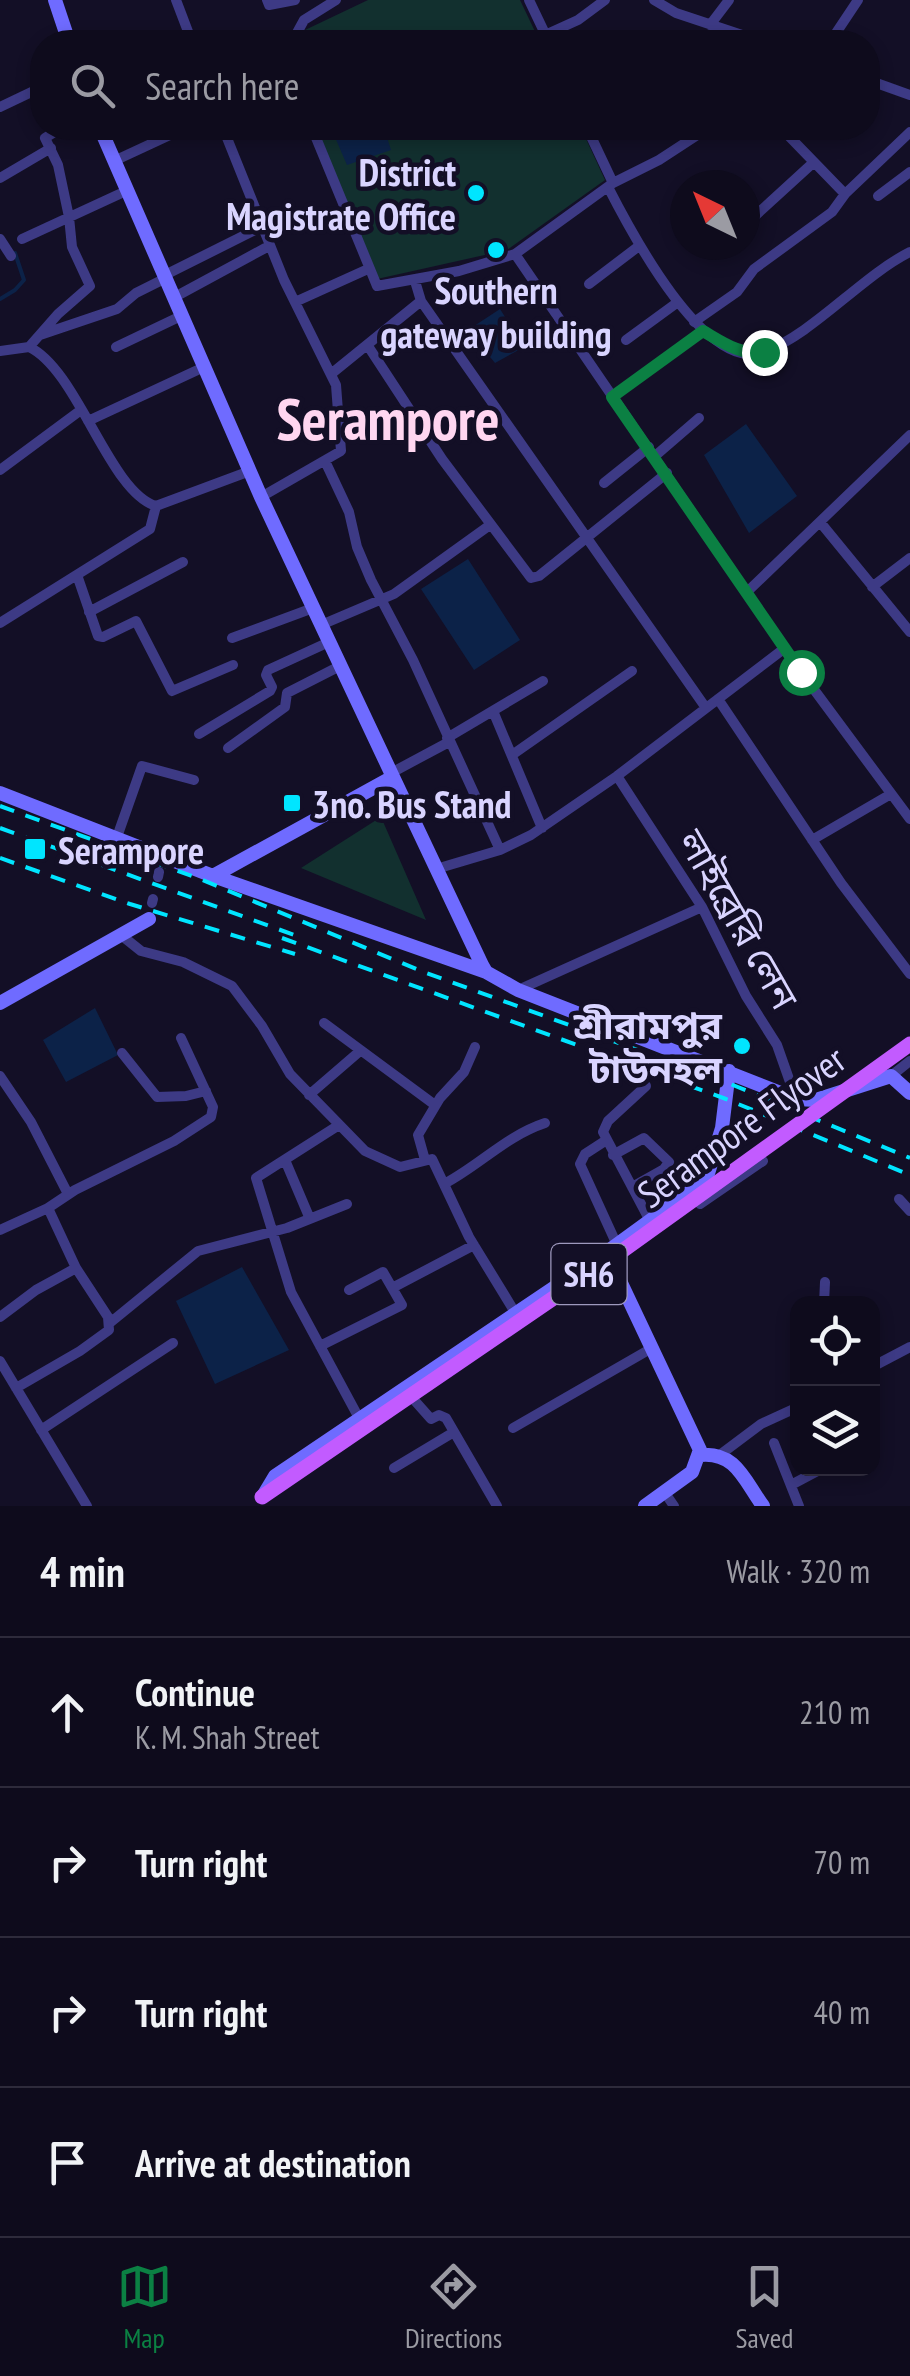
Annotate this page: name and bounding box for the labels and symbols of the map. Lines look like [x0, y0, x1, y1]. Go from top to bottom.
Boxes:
place label: District Magistrate Office [226, 147, 456, 240]
north arrow [670, 170, 760, 260]
marker: District Magistrate Office [465, 182, 487, 204]
marker: Southern gateway building [485, 239, 507, 261]
place label: Southern gateway building [381, 265, 611, 358]
route end [742, 330, 788, 376]
district label: Serampore [276, 381, 500, 456]
route start [779, 650, 825, 696]
place label: 3no. Bus Stand [312, 779, 511, 828]
marker: 3no. Bus Stand [281, 792, 303, 814]
street label: লাইব্রেরি লেন [667, 820, 811, 1019]
place label: Serampore [58, 825, 204, 874]
marker: Serampore [22, 836, 48, 862]
place label: শ্রীরামপুর টাউনহল [572, 1000, 723, 1093]
street label: Serampore Flyover [627, 1034, 855, 1218]
marker: শ্রীরামপুর টাউনহল [731, 1035, 753, 1057]
road number: SH6 [552, 1244, 626, 1304]

